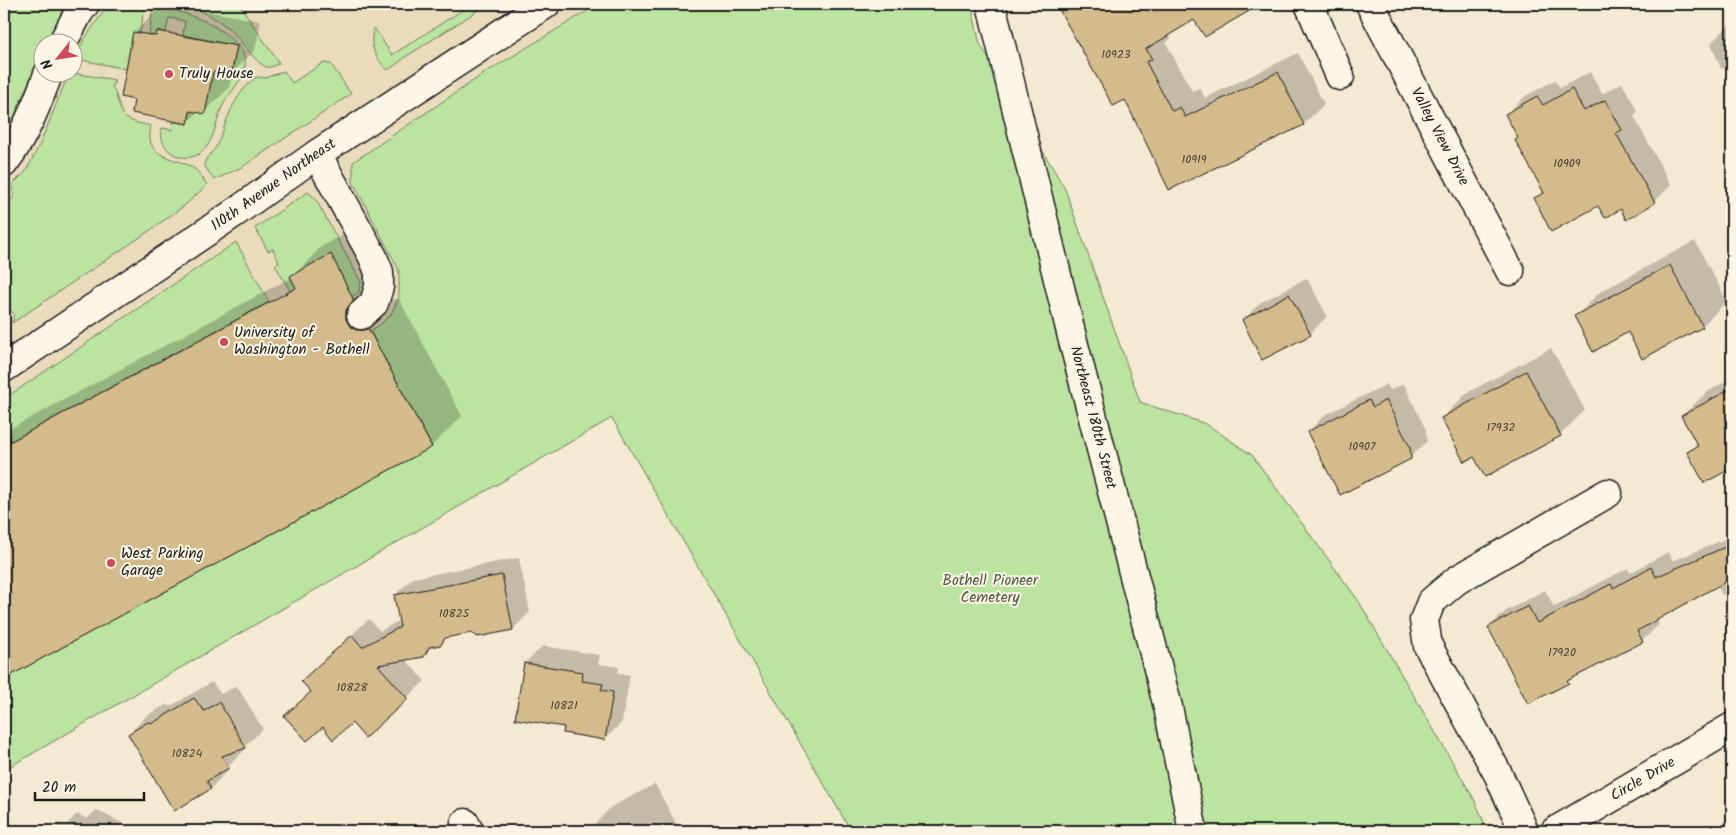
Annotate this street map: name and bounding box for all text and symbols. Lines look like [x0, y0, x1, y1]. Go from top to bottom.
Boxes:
north arrow [32, 32, 82, 82]
house number: 10923 [1101, 45, 1131, 64]
text: N [36, 55, 59, 73]
place label: Truly House [179, 62, 253, 86]
marker: Truly House [163, 68, 175, 80]
street label: Valley View Drive [1404, 83, 1475, 190]
street label: 110th Avenue Northeast [206, 132, 341, 238]
house number: 10919 [1181, 150, 1207, 169]
house number: 10909 [1553, 154, 1581, 173]
place label: University of Washington - Bothell [234, 321, 370, 362]
marker: University of Washington - Bothell [218, 336, 230, 348]
street label: Northeast 180th Street [1063, 343, 1123, 492]
house number: 17932 [1487, 418, 1516, 437]
house number: 10907 [1348, 437, 1376, 456]
place label: West Parking Garage [121, 542, 204, 583]
marker: West Parking Garage [105, 557, 117, 569]
park label: Bothell Pioneer Cemetery [942, 569, 1039, 610]
house number: 10825 [439, 604, 471, 623]
house number: 17920 [1548, 643, 1576, 662]
house number: 10828 [336, 678, 368, 697]
house number: 10821 [550, 696, 578, 715]
house number: 10824 [172, 744, 203, 763]
street label: Circle Drive [1606, 751, 1680, 808]
scale bar [35, 770, 144, 802]
text: 20 m [42, 776, 76, 800]

